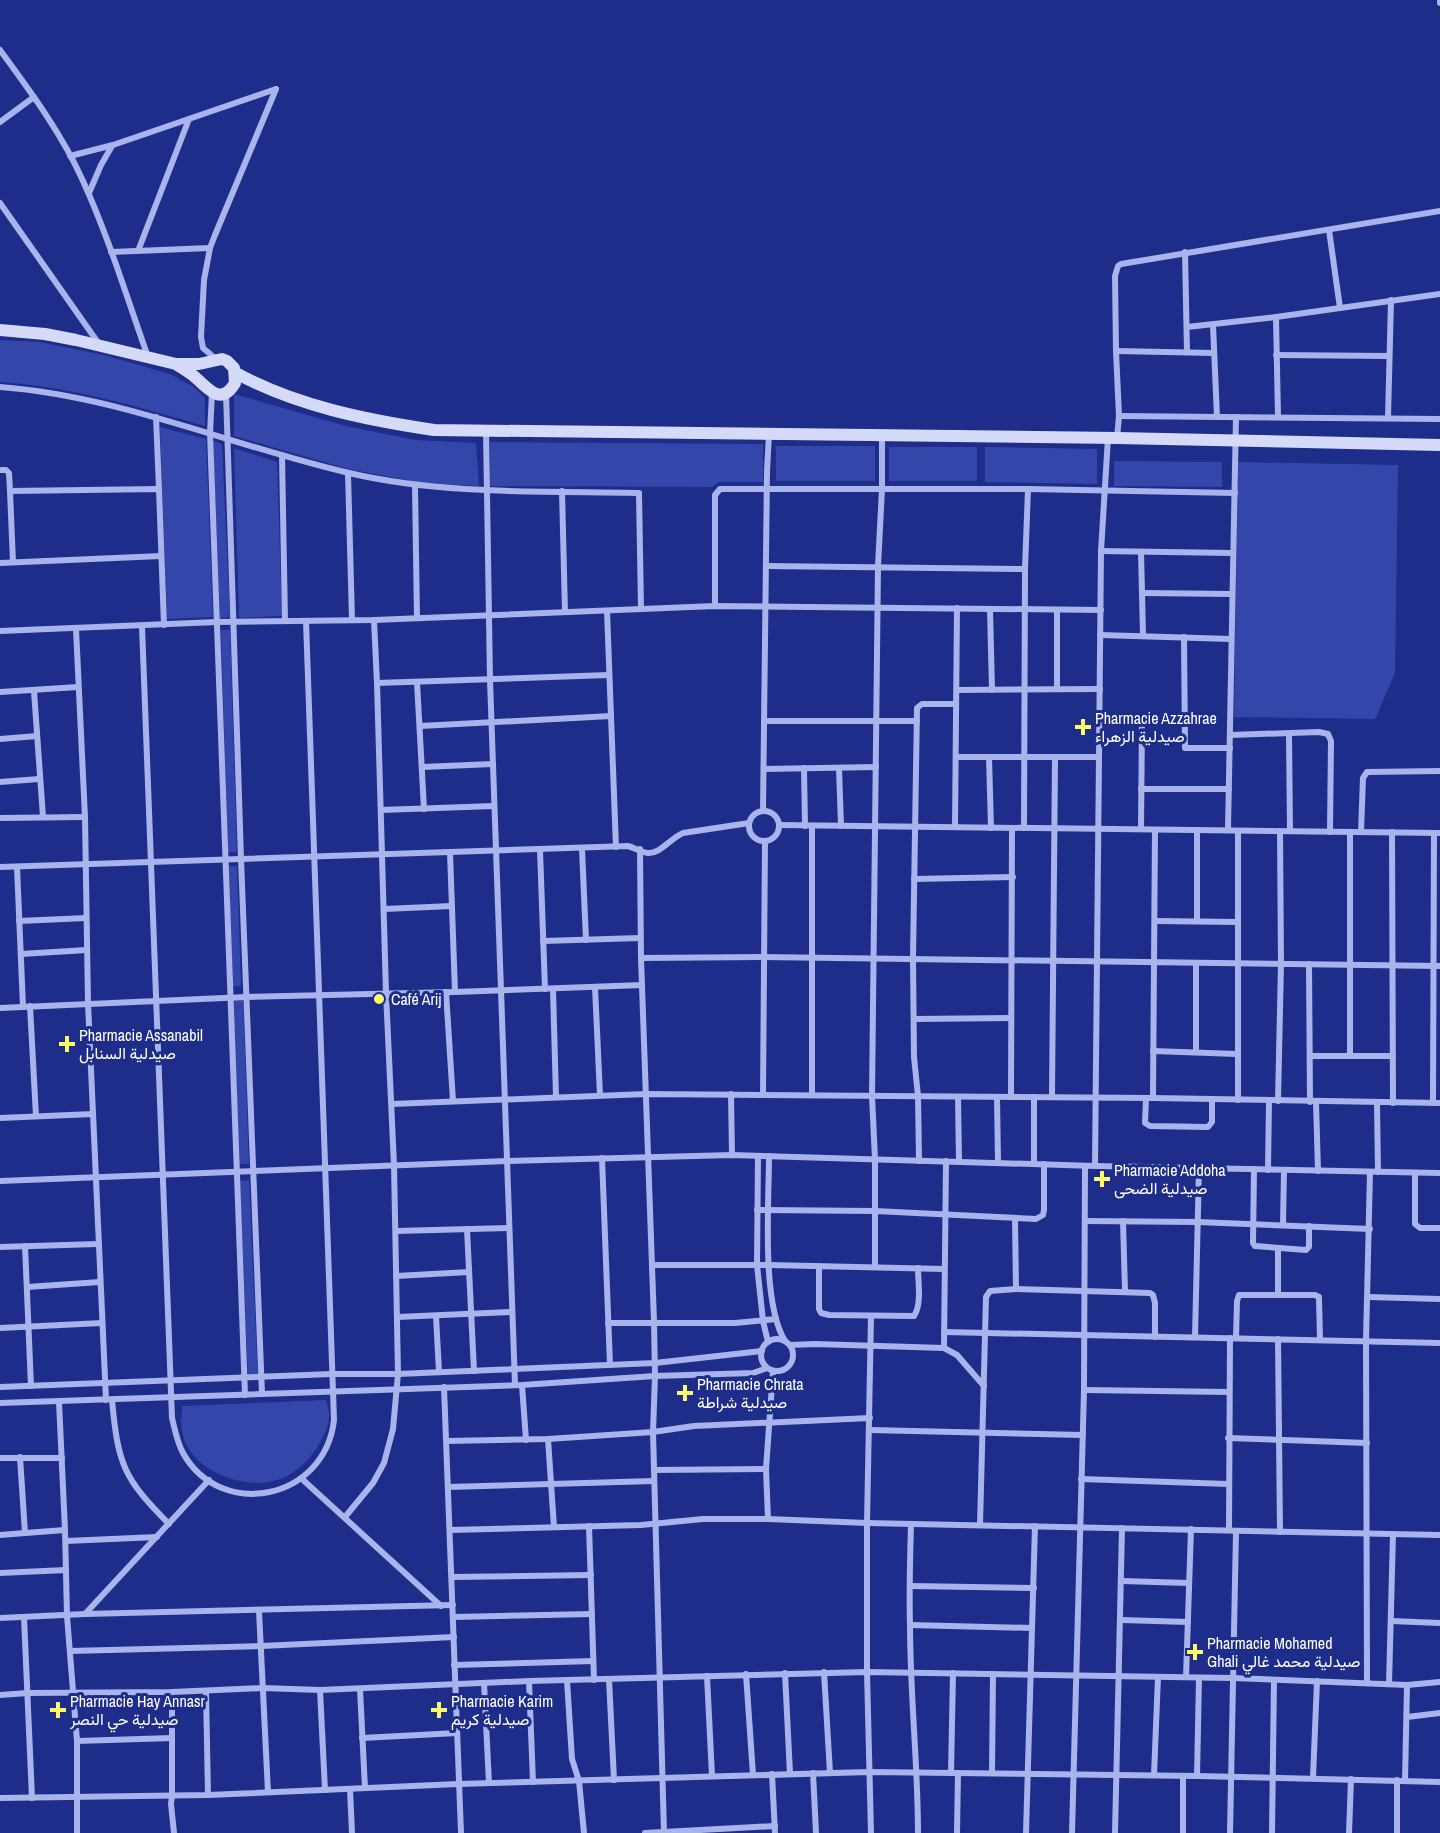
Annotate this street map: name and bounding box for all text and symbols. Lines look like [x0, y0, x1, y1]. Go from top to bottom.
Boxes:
place label: Pharmacie Azzahrae صيدلية الزهراء [1095, 707, 1217, 747]
marker: Pharmacie Azzahrae صيدلية الزهراء [1076, 720, 1090, 734]
place label: Café Arij [391, 988, 441, 1010]
marker: Café Arij [372, 992, 386, 1006]
place label: Pharmacie Assanabil صيدلية السنابل [79, 1024, 203, 1064]
marker: Pharmacie Assanabil صيدلية السنابل [60, 1037, 74, 1051]
place label: Pharmacie Addoha صيدلية الضحى [1114, 1159, 1226, 1199]
marker: Pharmacie Addoha صيدلية الضحى [1095, 1172, 1109, 1186]
place label: Pharmacie Chrata صيدلية شراطة [697, 1373, 804, 1413]
marker: Pharmacie Chrata صيدلية شراطة [678, 1386, 692, 1400]
place label: Pharmacie Mohamed Ghali صيدلية محمد غالي [1207, 1632, 1360, 1675]
marker: Pharmacie Mohamed Ghali صيدلية محمد غالي [1188, 1645, 1202, 1659]
place label: Pharmacie Hay Annasr صيدلية حي النصر [69, 1690, 206, 1733]
place label: Pharmacie Karim صيدلية كريم [451, 1690, 553, 1730]
marker: Pharmacie Hay Annasr صيدلية حي النصر [51, 1703, 65, 1717]
marker: Pharmacie Karim صيدلية كريم [432, 1703, 446, 1717]

